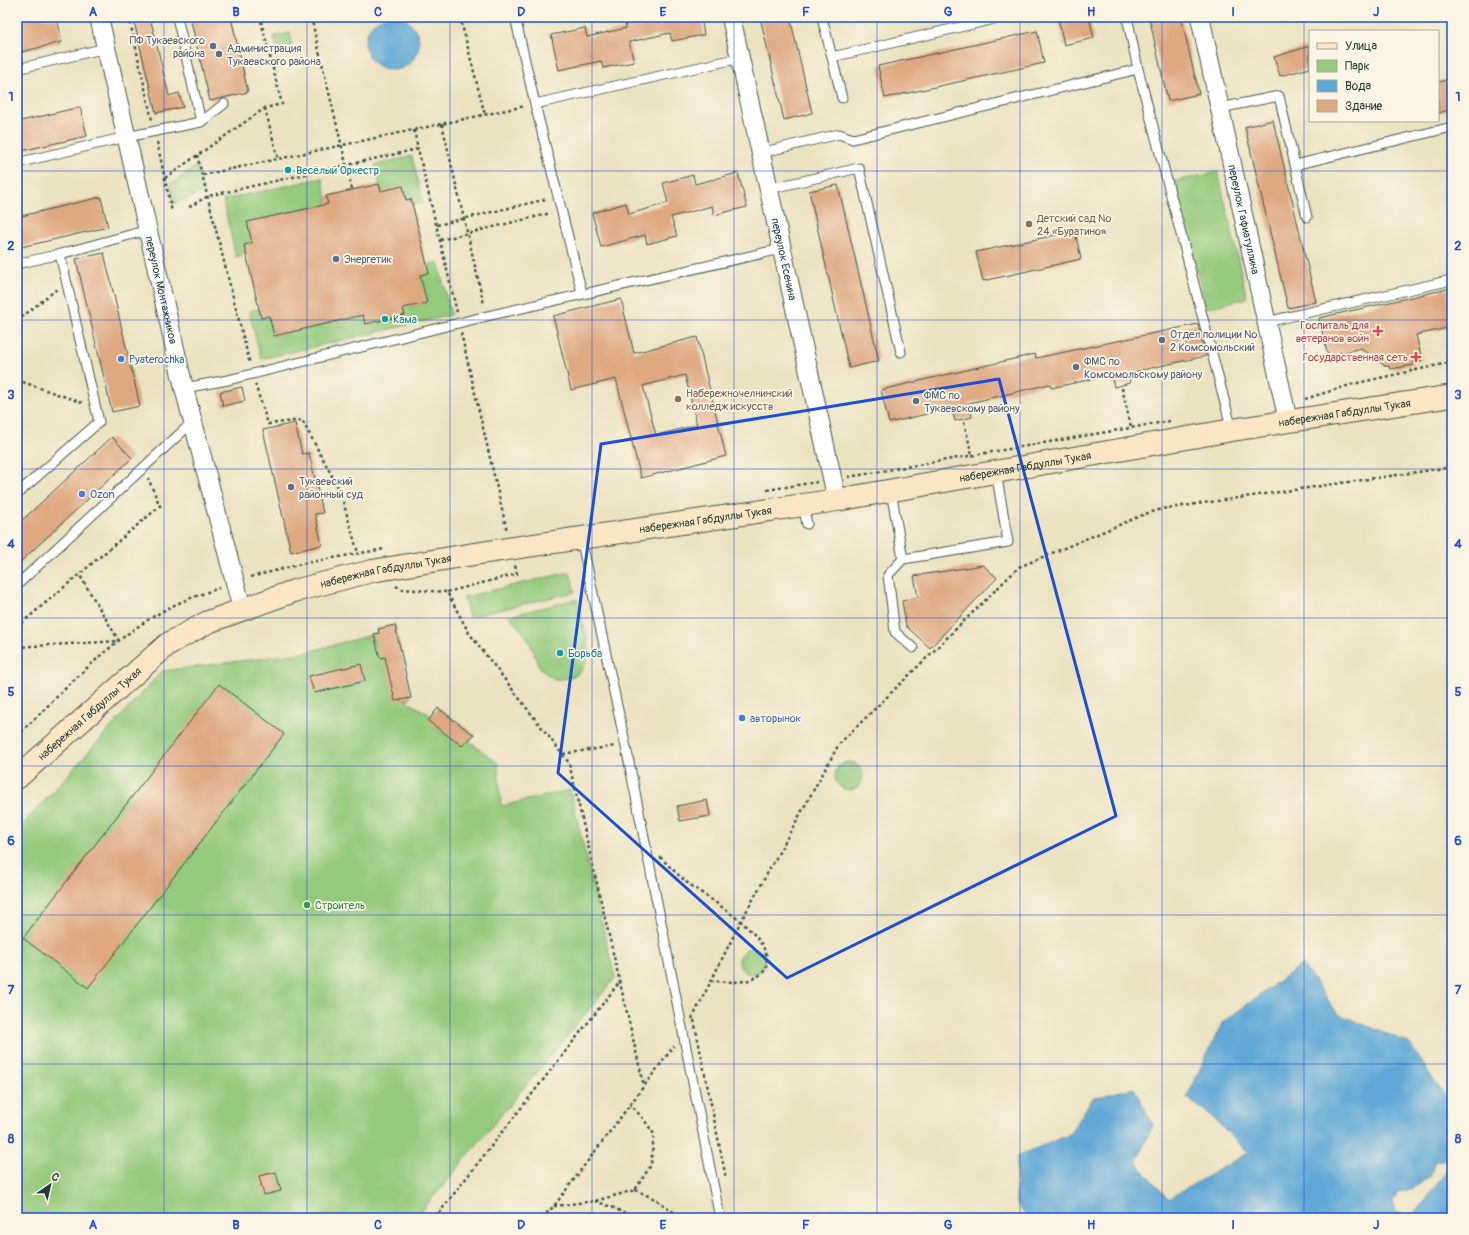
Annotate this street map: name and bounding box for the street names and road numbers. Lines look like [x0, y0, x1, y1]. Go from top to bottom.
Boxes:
street label: переулок Гафиатуллина [1225, 163, 1262, 275]
street label: переулок Есенина [768, 217, 799, 302]
street label: переулок Монтажников [142, 235, 180, 345]
street label: набережная Габдуллы Тукая [1278, 396, 1412, 430]
street label: набережная Габдуллы Тукая [958, 449, 1092, 485]
street label: набережная Габдуллы Тукая [639, 504, 773, 536]
street label: набережная Габдуллы Тукая [319, 552, 452, 591]
street label: набережная Габдуллы Тукая [36, 665, 144, 763]

